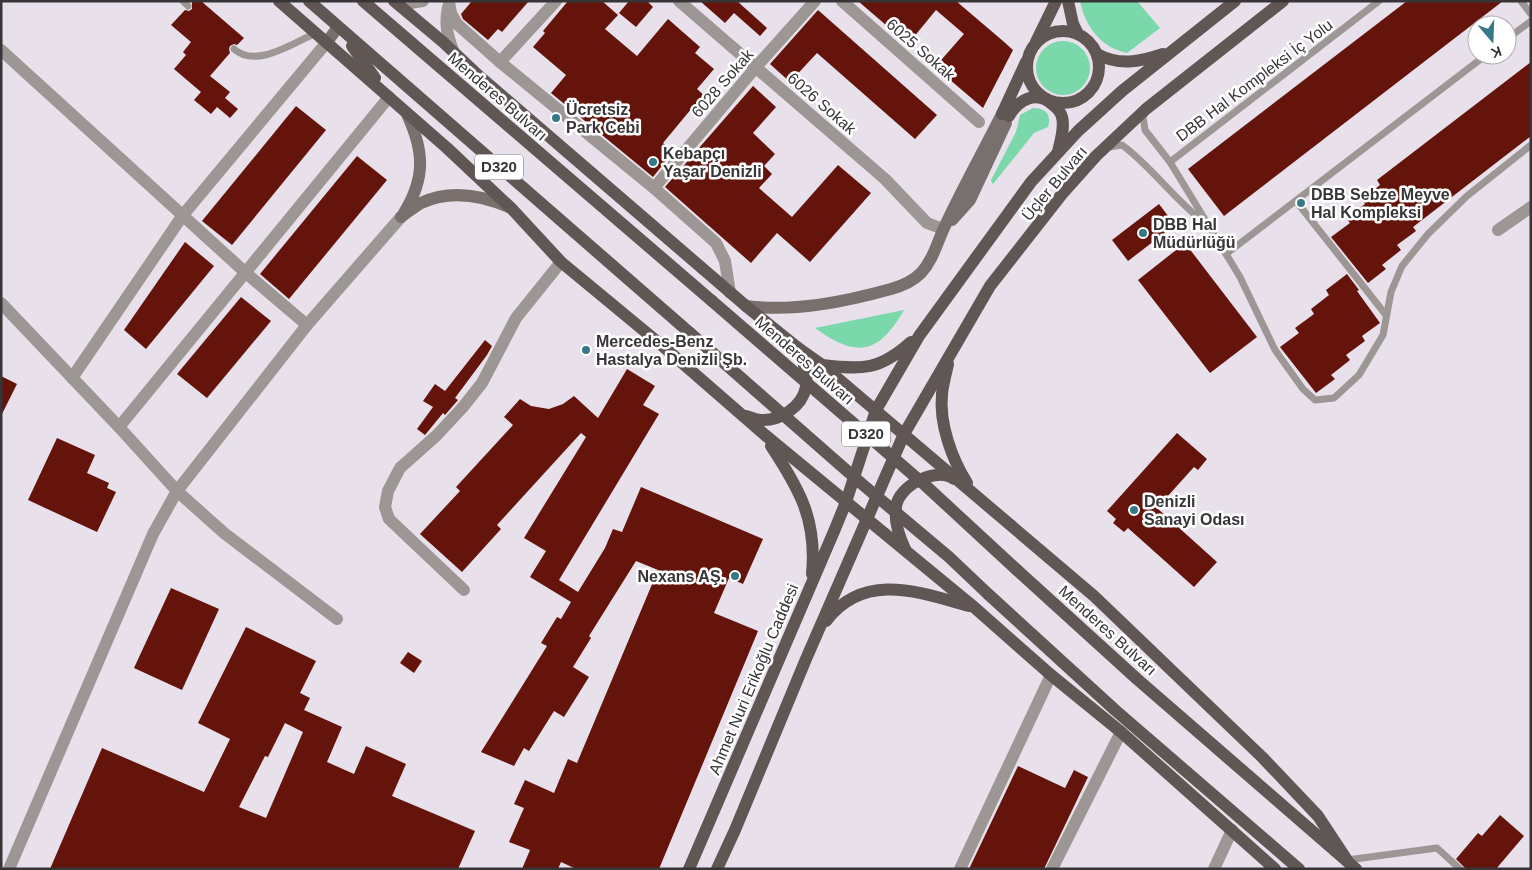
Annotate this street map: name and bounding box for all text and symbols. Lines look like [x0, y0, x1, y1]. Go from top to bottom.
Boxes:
street label: 6025 Sokak [883, 15, 959, 84]
street label: DBB Hal Kompleksi İç Yolu [1172, 15, 1336, 145]
north arrow [1467, 15, 1517, 65]
text: K [1489, 43, 1504, 62]
street label: 6028 Sokak [688, 45, 757, 121]
street label: Menderes Bulvarı [445, 49, 551, 144]
street label: 6026 Sokak [784, 69, 860, 138]
place label: Ücretsiz Park Cebi [566, 100, 640, 136]
marker: Ücretsiz Park Cebi [550, 112, 562, 124]
street label: Üçler Bulvarı [1018, 143, 1090, 224]
place label: Kebapçı Yaşar Denizli [663, 145, 762, 180]
road number: D320 [475, 154, 523, 180]
marker: Kebapçı Yaşar Denizli [647, 156, 659, 168]
place label: DBB Sebze Meyve Hal Kompleksi [1311, 186, 1450, 221]
marker: DBB Sebze Meyve Hal Kompleksi [1295, 197, 1307, 209]
place label: DBB Hal Müdürlüğü [1153, 216, 1236, 251]
marker: DBB Hal Müdürlüğü [1137, 227, 1149, 239]
street label: Menderes Bulvarı [752, 313, 858, 408]
place label: Mercedes-Benz Hastalya Denizli Şb. [596, 333, 747, 368]
marker: Mercedes-Benz Hastalya Denizli Şb. [580, 344, 592, 356]
road number: D320 [842, 422, 890, 446]
place label: Denizli Sanayi Odası [1144, 493, 1245, 528]
marker: Denizli Sanayi Odası [1128, 504, 1140, 516]
place label: Nexans AŞ. [638, 568, 725, 585]
marker: Nexans AŞ. [729, 570, 741, 582]
street label: Ahmet Nuri Erikoğlu Caddesi [706, 581, 801, 777]
street label: Menderes Bulvarı [1055, 582, 1160, 679]

